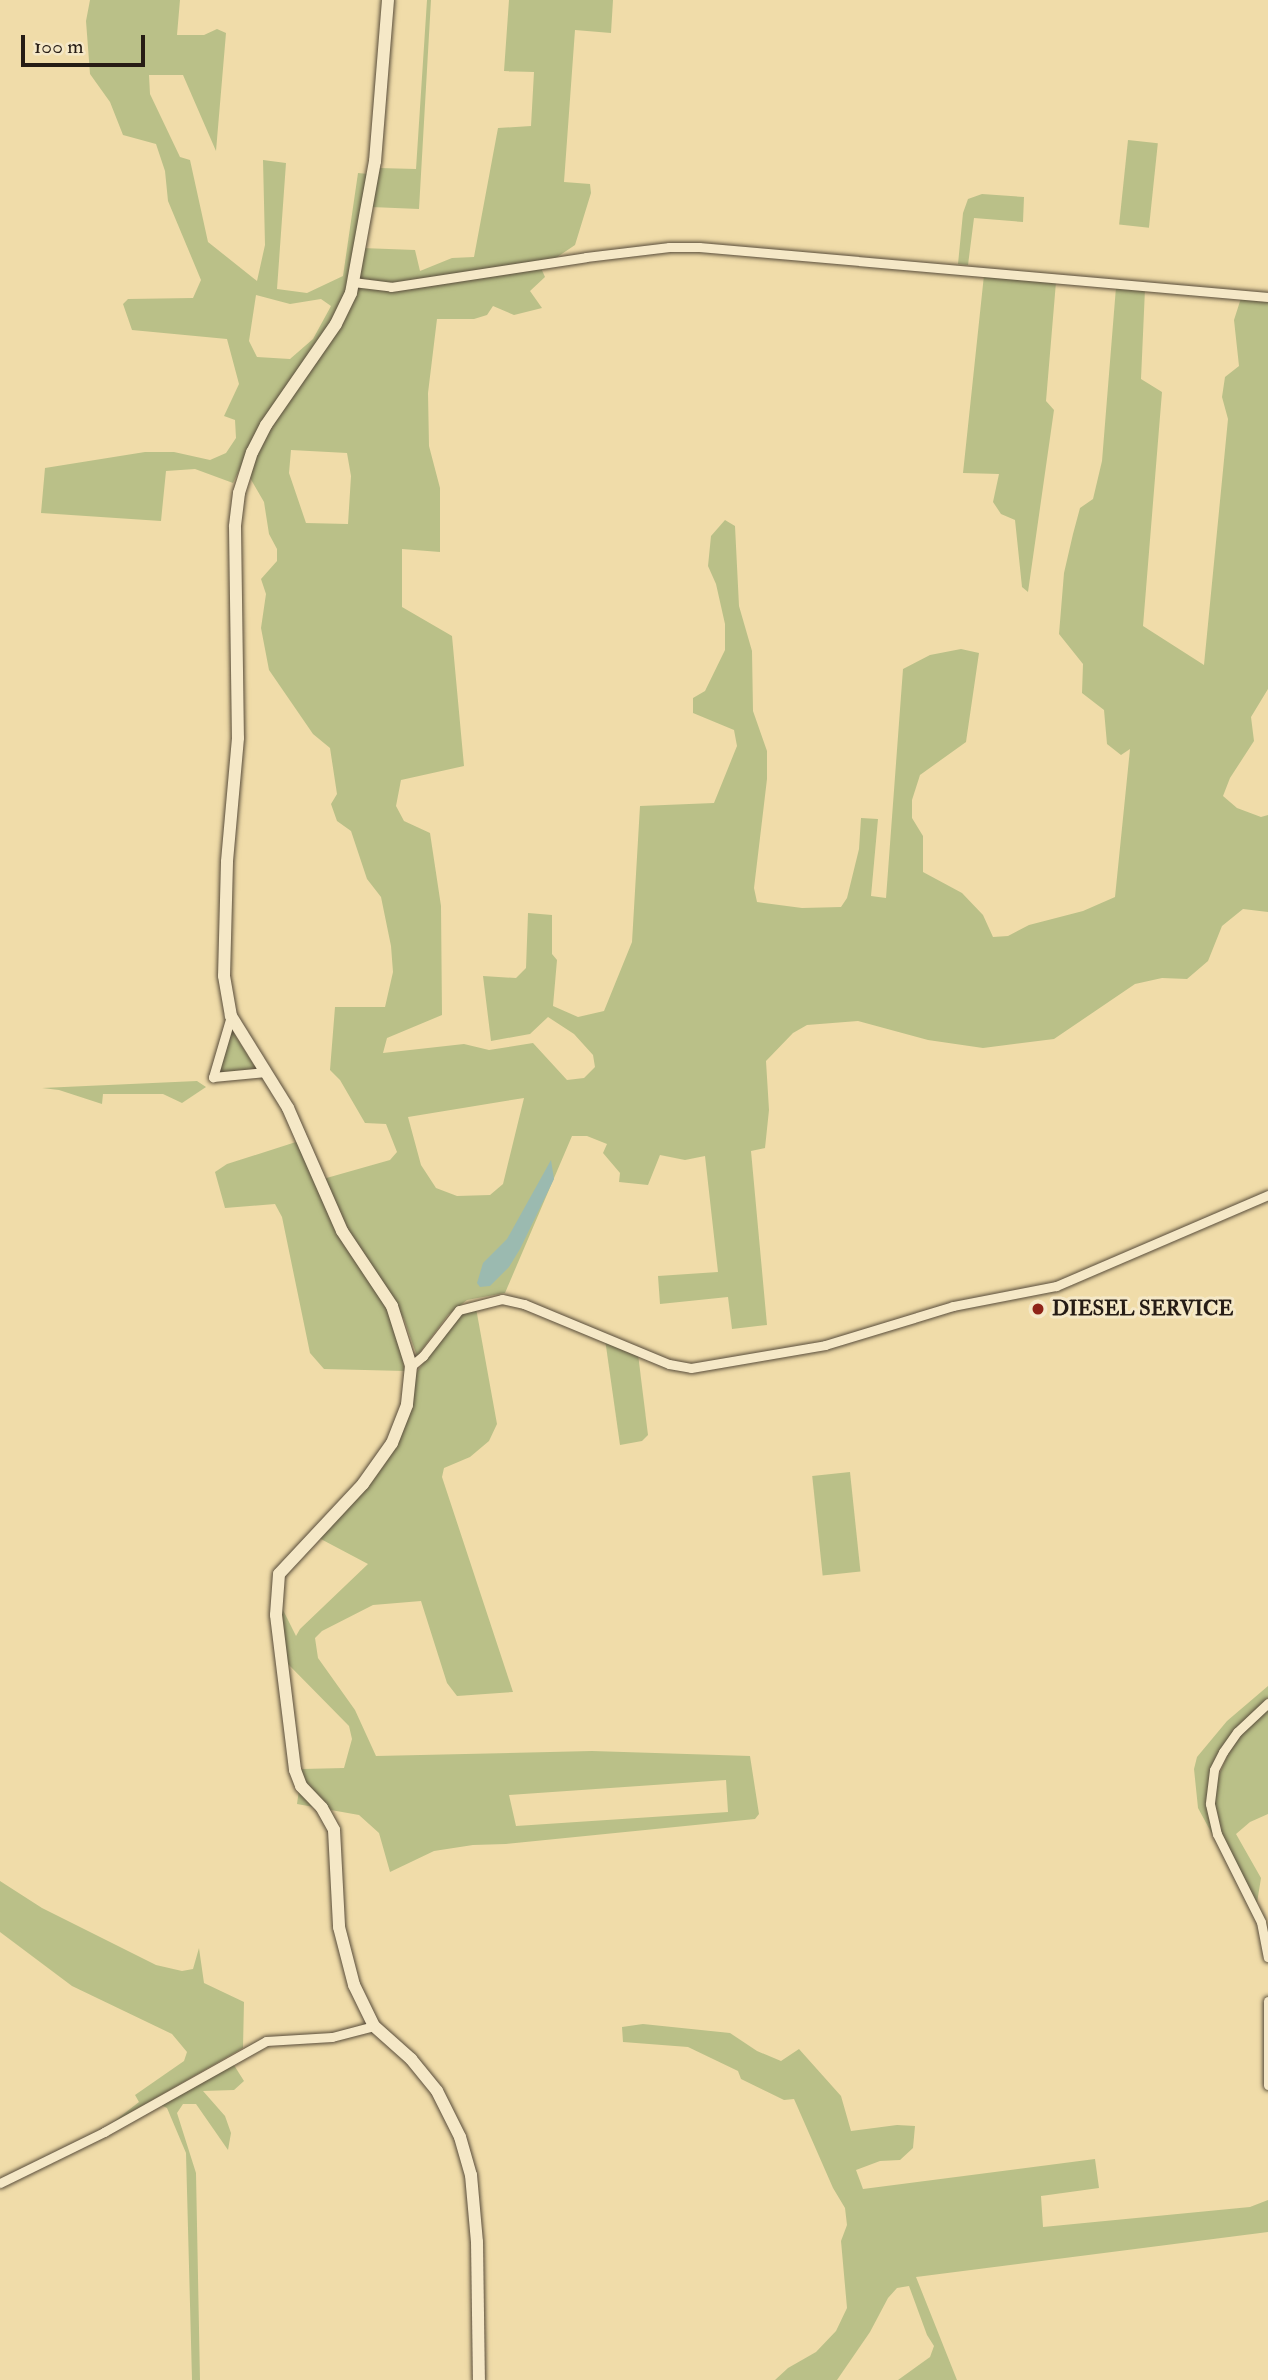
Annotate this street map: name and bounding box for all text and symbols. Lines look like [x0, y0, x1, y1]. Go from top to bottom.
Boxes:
scale bar [24, 21, 149, 65]
text: 100 m [34, 33, 84, 60]
place label: DIESEL SERVICE [1052, 1296, 1233, 1322]
marker: DIESEL SERVICE [1030, 1301, 1046, 1317]

